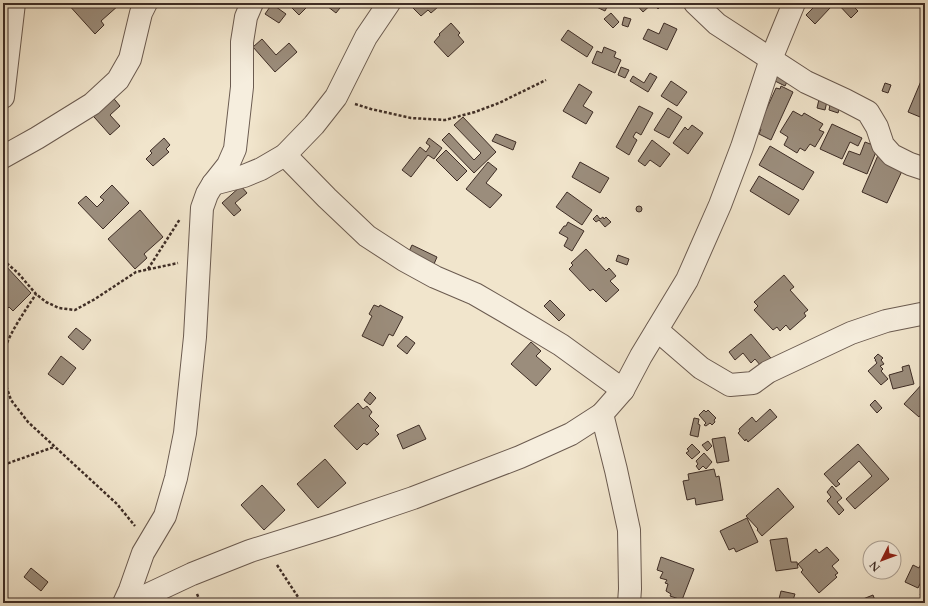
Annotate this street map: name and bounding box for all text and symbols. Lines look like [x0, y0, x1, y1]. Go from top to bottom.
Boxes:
north arrow [862, 540, 902, 580]
text: N [866, 557, 884, 575]

